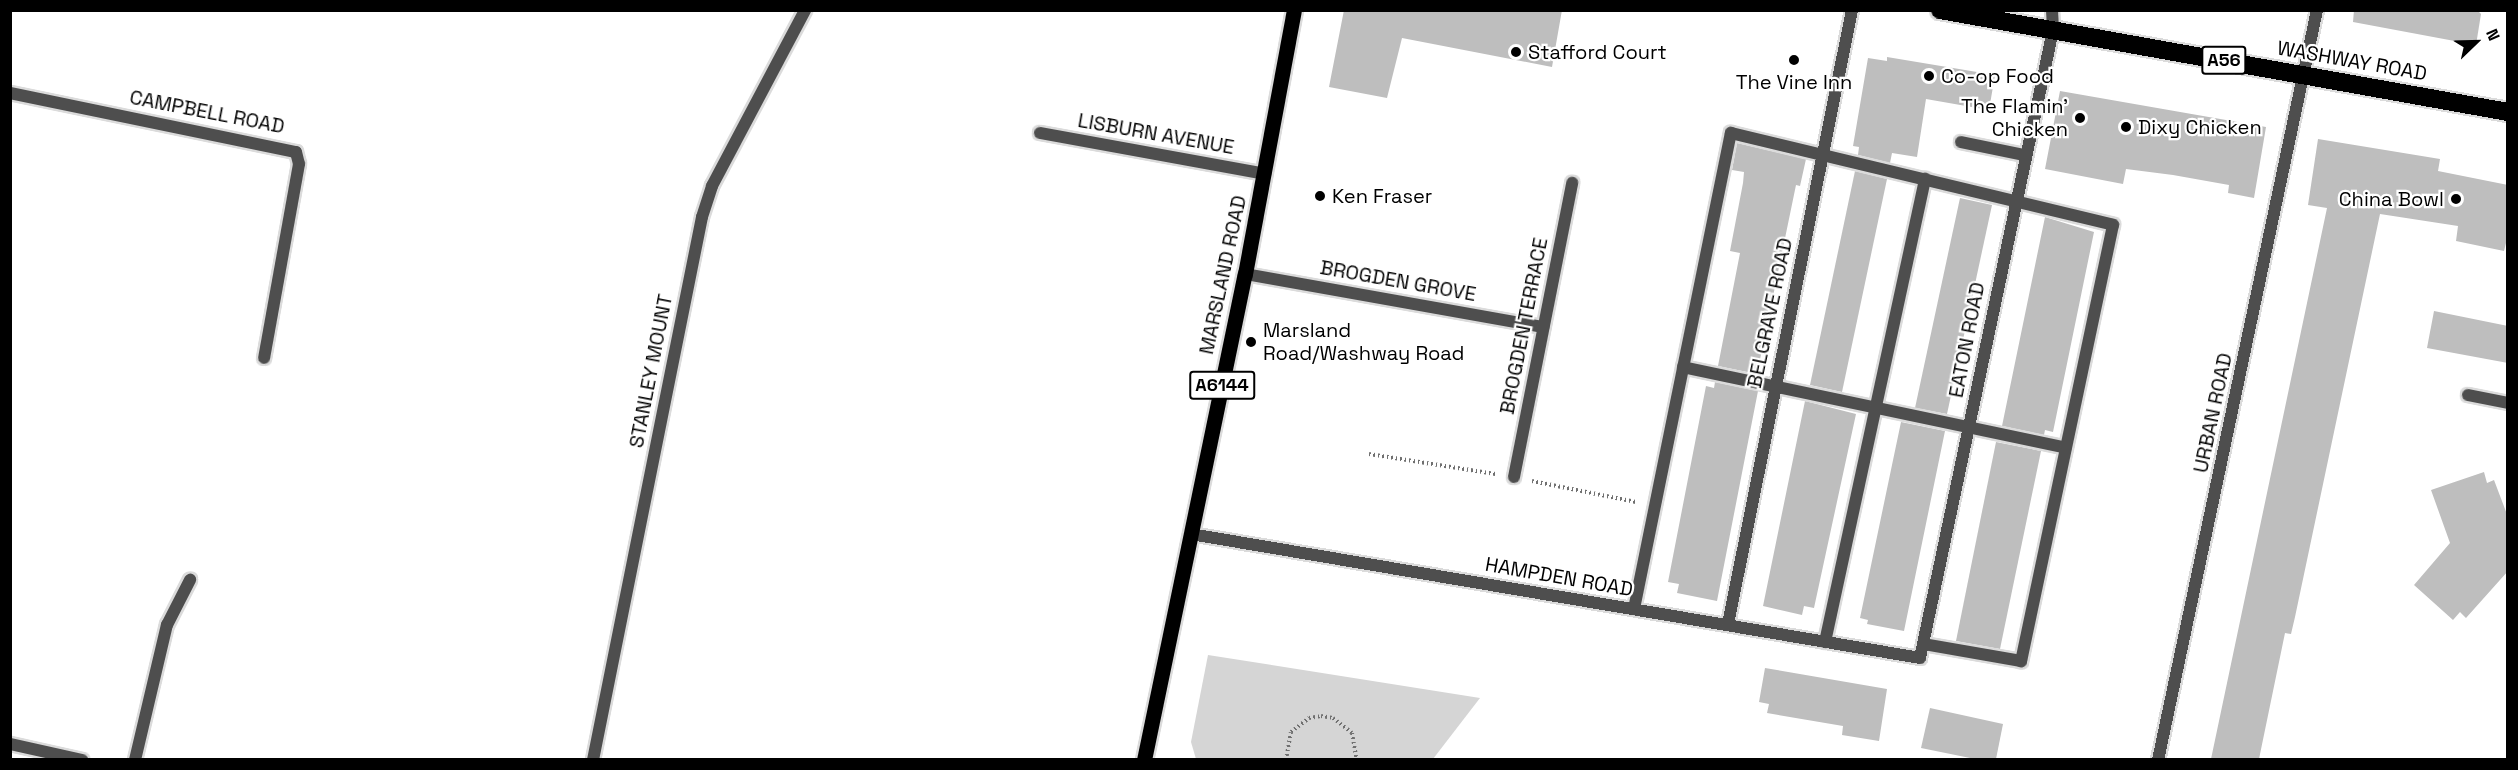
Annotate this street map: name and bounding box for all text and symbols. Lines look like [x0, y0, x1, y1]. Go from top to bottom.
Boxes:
north arrow [2446, 12, 2506, 72]
text: N [2481, 26, 2505, 44]
street label: WASHWAY ROAD [2275, 36, 2429, 86]
place label: Stafford Court [1528, 40, 1667, 64]
marker: Stafford Court [1509, 45, 1523, 59]
road number: A56 [2200, 45, 2248, 75]
marker: The Vine Inn [1787, 53, 1801, 67]
place label: Co-op Food [1941, 64, 2054, 88]
marker: Co-op Food [1922, 69, 1936, 83]
place label: The Vine Inn [1736, 70, 1852, 94]
street label: CAMPBELL ROAD [127, 85, 287, 139]
place label: The Flamin' Chicken [1961, 94, 2068, 141]
street label: LISBURN AVENUE [1076, 108, 1236, 160]
marker: The Flamin' Chicken [2073, 111, 2087, 125]
place label: Dixy Chicken [2138, 115, 2262, 139]
marker: Dixy Chicken [2119, 120, 2133, 134]
place label: Ken Fraser [1332, 184, 1432, 208]
place label: China Bowl [2339, 187, 2444, 211]
marker: Ken Fraser [1313, 189, 1327, 203]
marker: China Bowl [2449, 192, 2463, 206]
street label: MARSLAND ROAD [1194, 193, 1252, 357]
street label: BROGDEN TERRACE [1495, 235, 1553, 417]
street label: BELGRAVE ROAD [1742, 236, 1798, 390]
street label: BROGDEN GROVE [1318, 255, 1478, 307]
street label: EATON ROAD [1944, 280, 1990, 400]
street label: STANLEY MOUNT [624, 292, 678, 450]
place label: Marsland Road/Washway Road [1263, 318, 1464, 365]
marker: Marsland Road/Washway Road [1244, 335, 1258, 349]
street label: URBAN ROAD [2189, 351, 2237, 475]
road number: A6144 [1189, 370, 1255, 400]
street label: HAMPDEN ROAD [1483, 552, 1635, 602]

